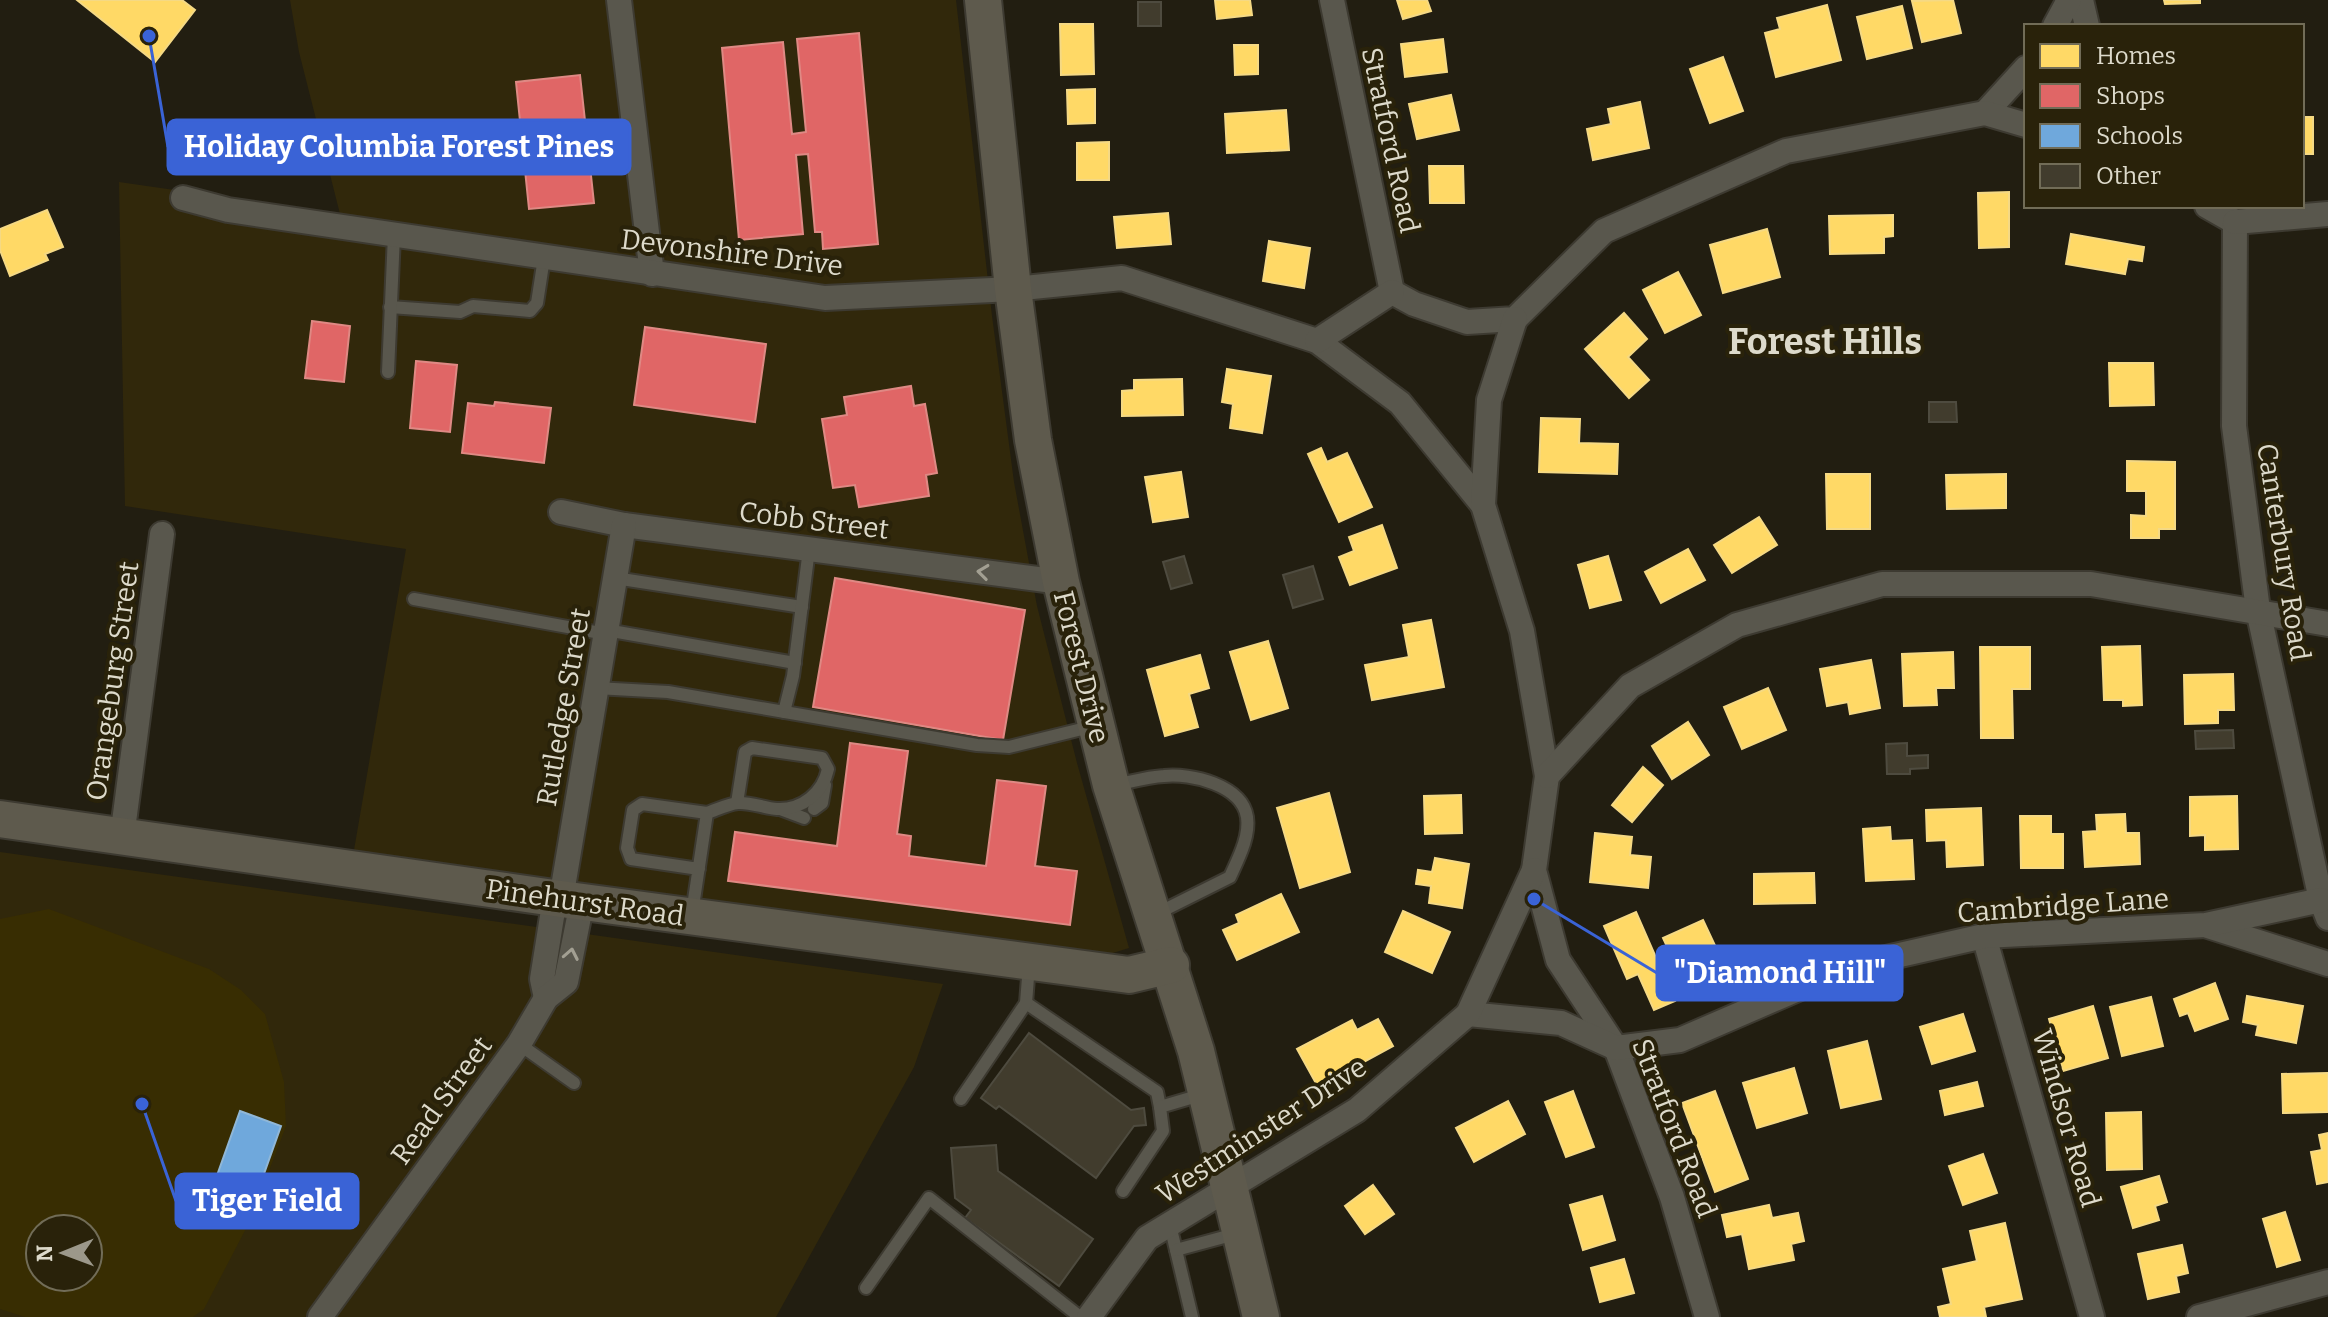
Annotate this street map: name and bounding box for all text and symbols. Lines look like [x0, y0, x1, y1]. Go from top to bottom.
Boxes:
legend [2024, 24, 2304, 208]
text: Homes [2096, 42, 2176, 70]
street label: Stratford Road [1355, 44, 1426, 236]
text: Shops [2096, 82, 2165, 110]
callout: Holiday Columbia Forest Pines [168, 120, 630, 174]
text: Schools [2096, 122, 2183, 150]
text: Holiday Columbia Forest Pines [184, 129, 614, 165]
text: Other [2096, 162, 2161, 190]
street label: Devonshire Drive [619, 222, 845, 282]
district label: Forest Hills [1728, 320, 1922, 364]
street label: Canterbury Road [2250, 441, 2317, 663]
street label: Cobb Street [737, 495, 891, 546]
street label: Orangeburg Street [79, 559, 146, 803]
one-way arrow [977, 564, 990, 581]
street label: Forest Drive [1047, 588, 1116, 747]
street label: Rutledge Street [530, 606, 597, 809]
street label: Pinehurst Road [484, 872, 686, 933]
street label: Cambridge Lane [1956, 882, 2170, 929]
callout: "Diamond Hill" [1657, 946, 1902, 1000]
one-way arrow [562, 948, 579, 961]
text: "Diamond Hill" [1673, 955, 1887, 991]
street label: Windsor Road [2025, 1025, 2108, 1211]
street label: Read Street [384, 1030, 499, 1171]
street label: Stratford Road [1625, 1034, 1724, 1222]
street label: Westminster Drive [1150, 1050, 1372, 1211]
callout: Tiger Field [176, 1174, 358, 1228]
text: Tiger Field [192, 1183, 342, 1219]
north arrow [24, 1213, 104, 1293]
text: N [31, 1245, 58, 1262]

